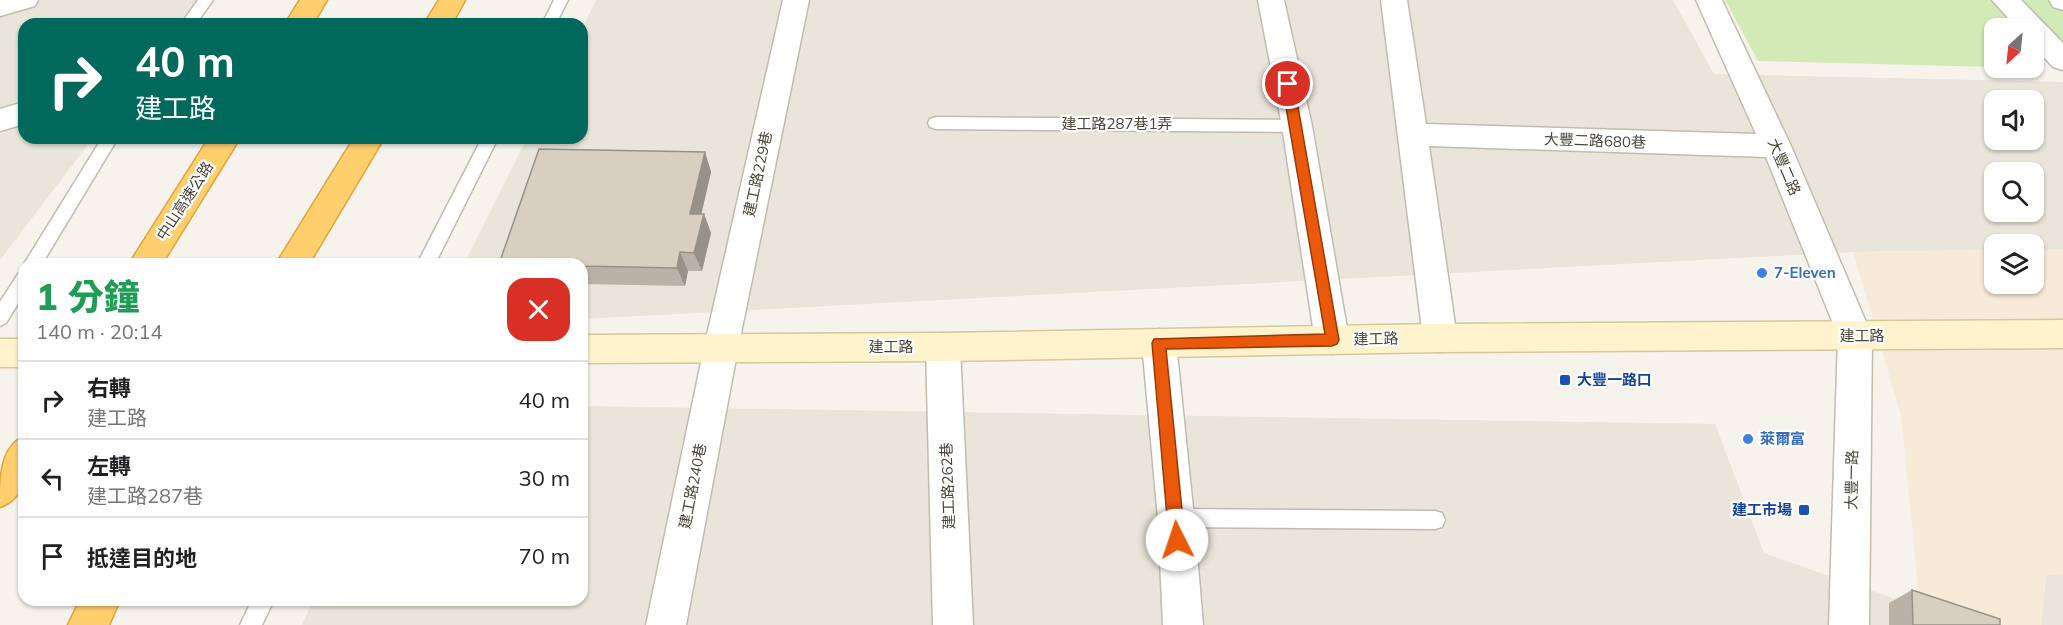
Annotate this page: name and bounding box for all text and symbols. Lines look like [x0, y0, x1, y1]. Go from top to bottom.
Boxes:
north arrow [1984, 18, 2044, 78]
map controls [1984, 18, 2044, 294]
text: 40 m [135, 35, 235, 88]
icon: right [36, 42, 114, 120]
pin [1262, 58, 1313, 109]
icon: arrive [1271, 67, 1304, 100]
button: sound [1984, 90, 2044, 150]
text: 建工路 [135, 91, 216, 125]
street label: 建工路287巷1弄 [1061, 114, 1173, 133]
street label: 建工路229巷 [739, 129, 776, 218]
street label: 大豐二路680巷 [1544, 129, 1646, 152]
street label: 大豐二路 [1764, 135, 1805, 198]
street label: 中山高速公路 [152, 158, 217, 244]
button: search [1984, 162, 2044, 222]
button: layers [1984, 234, 2044, 294]
place label: 7-Eleven [1774, 263, 1836, 282]
marker: 7-Eleven [1755, 266, 1769, 280]
text: 1 分鐘 [36, 274, 140, 319]
button: close [507, 278, 570, 341]
text: 140 m · 20:14 [36, 319, 162, 344]
street label: 建工路 [1839, 326, 1885, 345]
street label: 建工路 [1353, 329, 1399, 348]
street label: 建工路 [868, 337, 914, 356]
place label: 大豐一路口 [1577, 370, 1652, 389]
marker: 大豐一路口 [1558, 373, 1572, 387]
text: 右轉 [87, 374, 131, 402]
icon: right [36, 384, 69, 417]
text: 40 m [519, 386, 570, 414]
text: 建工路 [87, 405, 147, 430]
place label: 萊爾富 [1760, 429, 1805, 448]
marker: 萊爾富 [1741, 432, 1755, 446]
street label: 建工路240巷 [675, 441, 710, 530]
street label: 建工路262巷 [936, 442, 959, 530]
street label: 大豐一路 [1841, 450, 1862, 510]
text: 左轉 [87, 452, 131, 480]
icon: left [36, 462, 69, 495]
text: 30 m [519, 464, 570, 492]
text: 建工路287巷 [87, 483, 203, 508]
place label: 建工市場 [1732, 500, 1792, 519]
marker: 建工市場 [1797, 503, 1811, 517]
position arrow [1145, 508, 1209, 572]
icon: arrive [36, 540, 69, 573]
text: 70 m [519, 542, 570, 570]
text: 抵達目的地 [87, 544, 197, 572]

